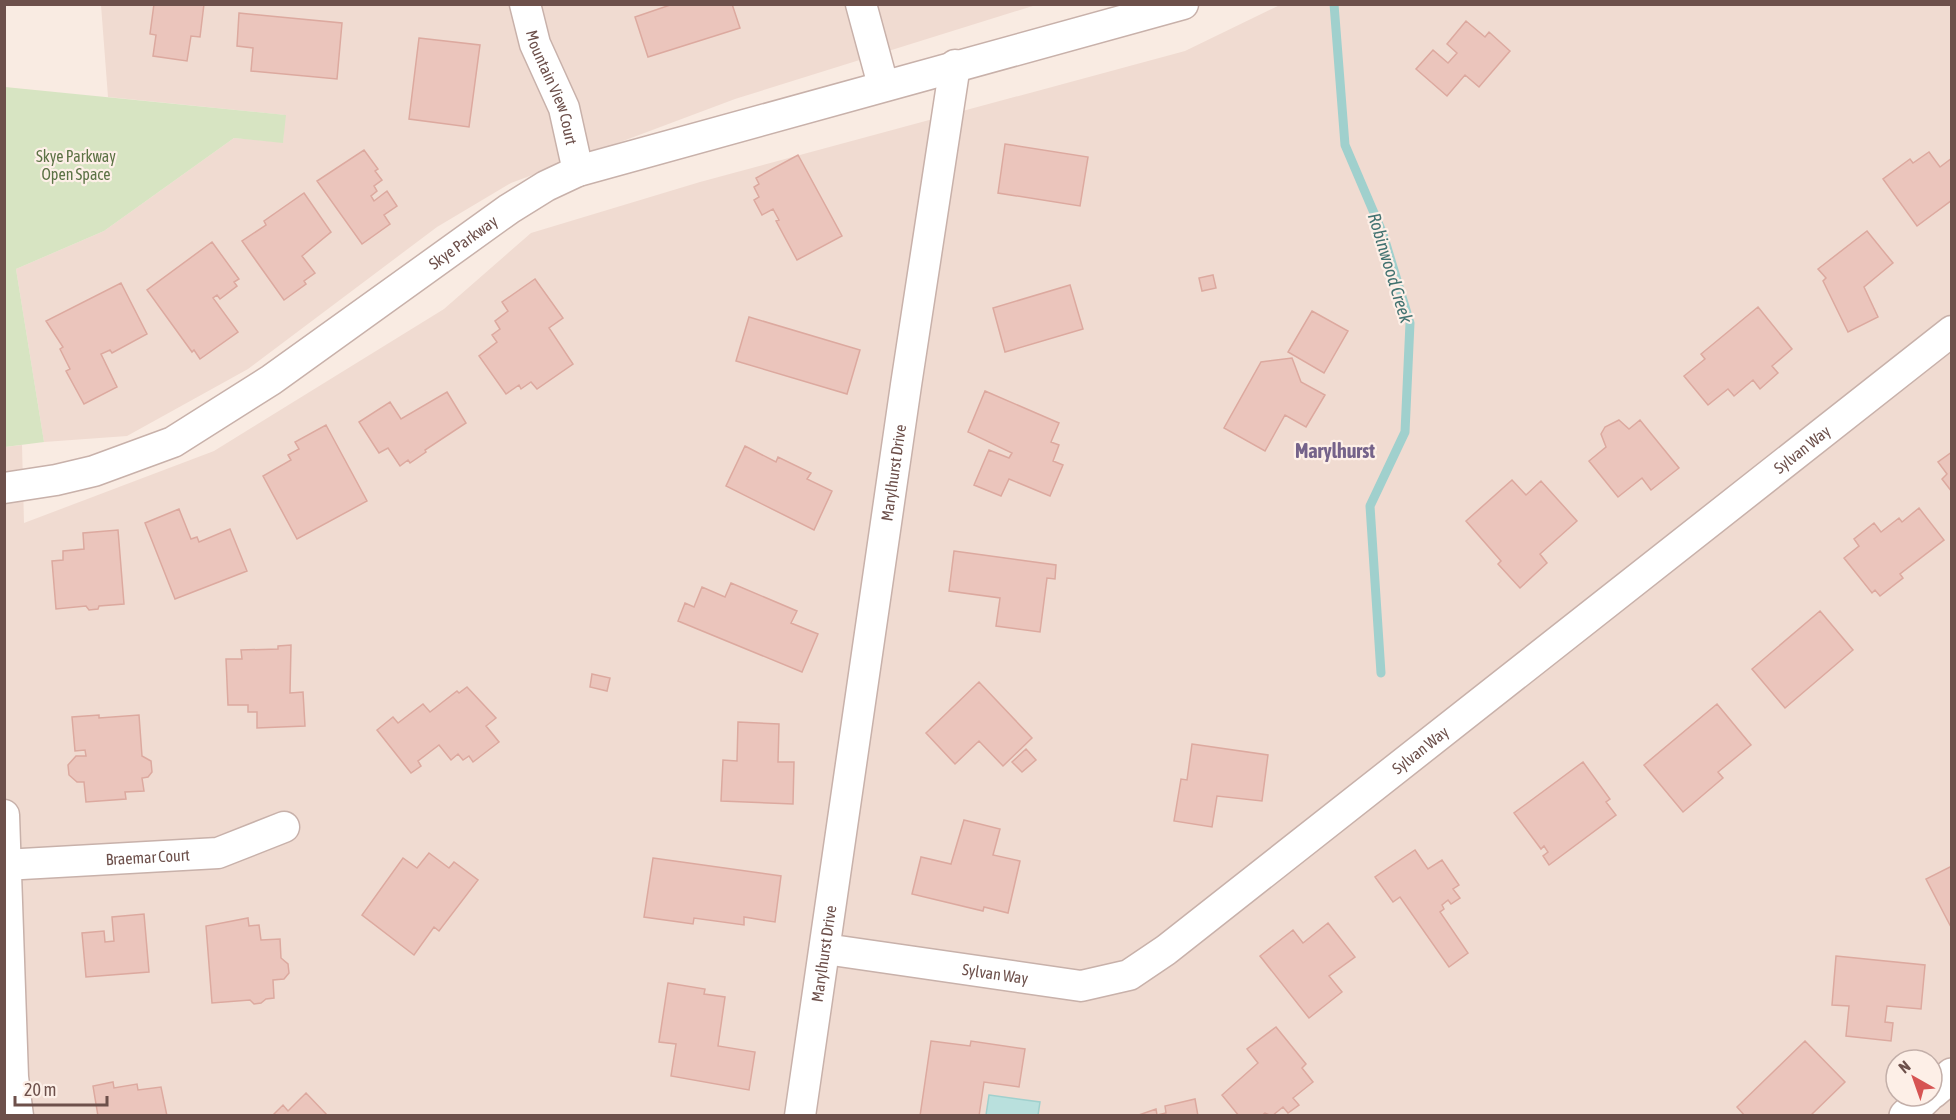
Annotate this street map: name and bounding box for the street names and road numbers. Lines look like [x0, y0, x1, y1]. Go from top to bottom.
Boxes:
street label: Mountain View Court [523, 28, 581, 147]
street label: Skye Parkway [425, 211, 501, 273]
street label: Sylvan Way [1770, 421, 1834, 477]
street label: Marylhurst Drive [877, 423, 909, 522]
street label: Sylvan Way [1388, 722, 1453, 777]
street label: Braemar Court [105, 846, 191, 868]
street label: Marylhurst Drive [808, 904, 839, 1003]
street label: Sylvan Way [961, 960, 1030, 988]

